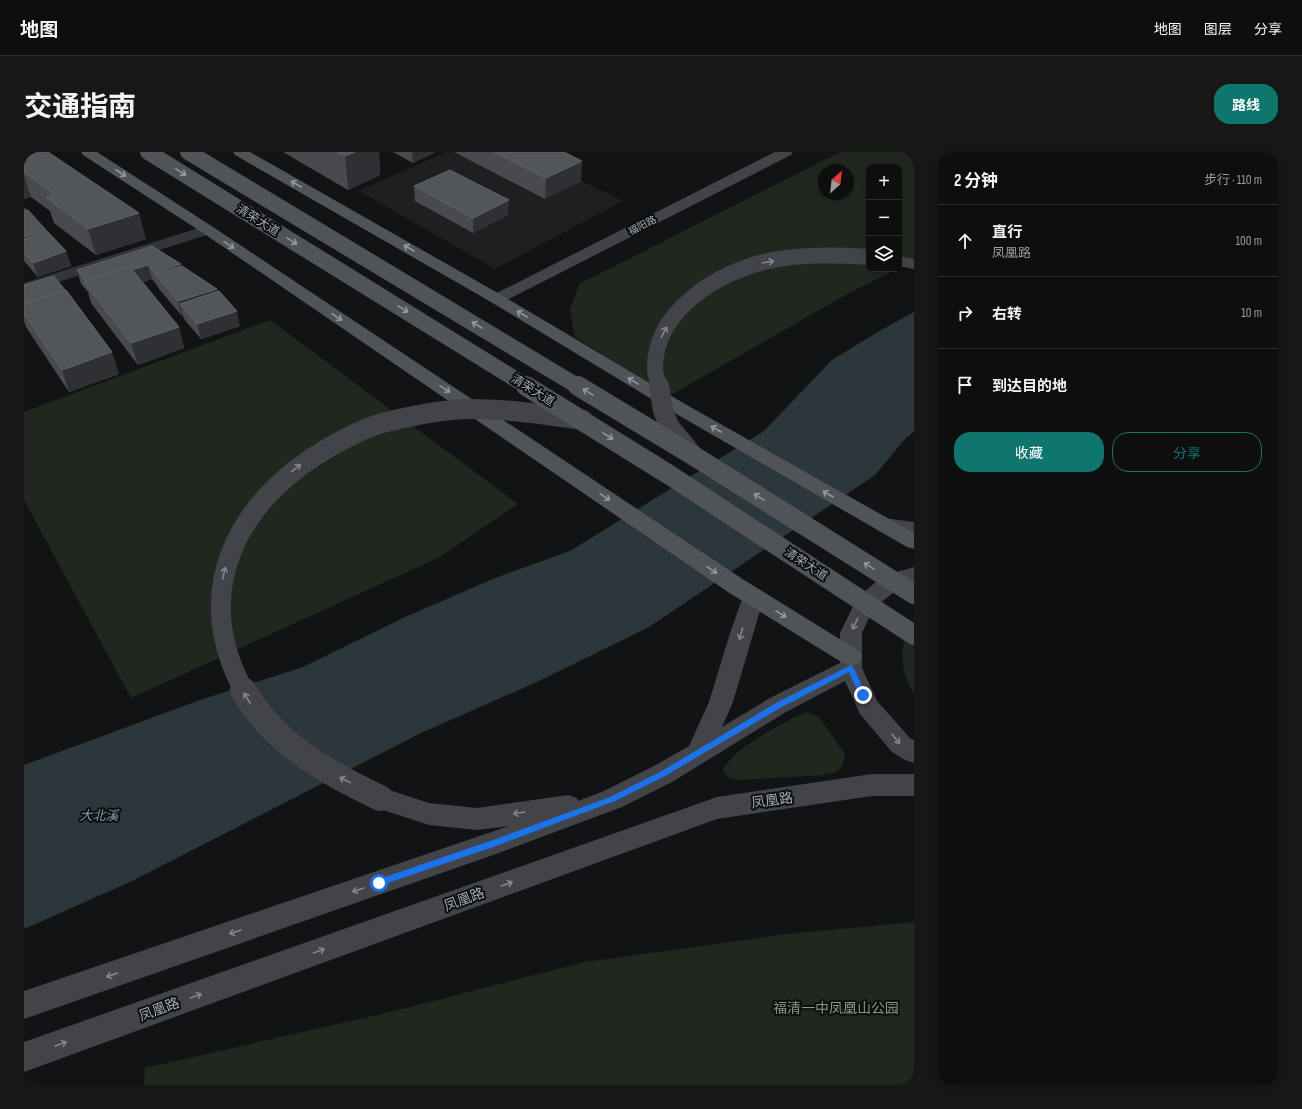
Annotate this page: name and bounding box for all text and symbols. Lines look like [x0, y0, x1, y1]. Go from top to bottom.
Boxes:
text: 地图 [20, 19, 58, 42]
text: 地图 [1154, 21, 1182, 38]
text: 图层 [1204, 21, 1232, 38]
text: 分享 [1254, 21, 1282, 38]
button: 路线 [1214, 84, 1278, 124]
text: 交通指南 [24, 91, 136, 124]
north arrow [818, 164, 854, 200]
map controls [866, 164, 902, 272]
button: + [866, 164, 902, 200]
one-way arrow [115, 169, 126, 177]
one-way arrow [175, 169, 187, 177]
text: 2 分钟 [954, 171, 998, 191]
text: 步行 · 110 m [1204, 172, 1262, 188]
one-way arrow [290, 180, 302, 187]
button: − [866, 200, 902, 236]
street label: 清荣大道 [233, 201, 282, 240]
street label: 福阳路 [626, 214, 659, 238]
text: 直行 [992, 223, 1022, 242]
icon: ahead [954, 230, 976, 252]
text: 100 m [1235, 233, 1262, 249]
button: layers [866, 236, 902, 272]
one-way arrow [286, 237, 298, 245]
one-way arrow [224, 240, 235, 249]
one-way arrow [403, 244, 415, 252]
text: 凤凰路 [992, 245, 1031, 261]
one-way arrow [761, 258, 774, 266]
icon: right [954, 302, 976, 324]
one-way arrow [397, 305, 408, 313]
text: 右转 [992, 305, 1022, 324]
text: 10 m [1241, 305, 1262, 321]
one-way arrow [516, 309, 528, 317]
one-way arrow [332, 313, 343, 321]
one-way arrow [471, 321, 483, 329]
one-way arrow [661, 326, 668, 338]
street label: 清荣大道 [508, 371, 557, 410]
icon: arrive [954, 374, 976, 396]
one-way arrow [627, 376, 639, 384]
text: 到达目的地 [992, 377, 1067, 396]
one-way arrow [440, 385, 451, 393]
one-way arrow [582, 388, 594, 396]
one-way arrow [710, 425, 722, 433]
one-way arrow [602, 432, 613, 440]
button: 收藏 [954, 432, 1104, 472]
button: 分享 [1112, 432, 1262, 472]
one-way arrow [290, 464, 301, 473]
one-way arrow [822, 489, 834, 497]
one-way arrow [753, 492, 765, 500]
one-way arrow [599, 493, 610, 501]
street label: 清荣大道 [782, 545, 830, 584]
one-way arrow [863, 561, 875, 569]
one-way arrow [706, 566, 717, 574]
one-way arrow [220, 567, 228, 580]
one-way arrow [775, 610, 786, 618]
one-way arrow [851, 618, 858, 630]
one-way arrow [737, 627, 744, 640]
route end [854, 686, 872, 704]
one-way arrow [243, 692, 251, 704]
one-way arrow [892, 734, 901, 744]
one-way arrow [339, 776, 351, 783]
street label: 凤凰路 [750, 789, 794, 812]
water label: 大北溪 [79, 808, 120, 824]
one-way arrow [513, 809, 526, 817]
route start [370, 874, 388, 892]
one-way arrow [500, 879, 512, 887]
street label: 凤凰路 [442, 884, 487, 915]
one-way arrow [351, 887, 364, 894]
one-way arrow [229, 929, 241, 937]
one-way arrow [312, 947, 324, 955]
one-way arrow [106, 971, 118, 979]
one-way arrow [190, 991, 202, 999]
street label: 凤凰路 [137, 994, 182, 1025]
park label: 福清一中凤凰山公园 [773, 1000, 899, 1017]
one-way arrow [54, 1040, 67, 1047]

